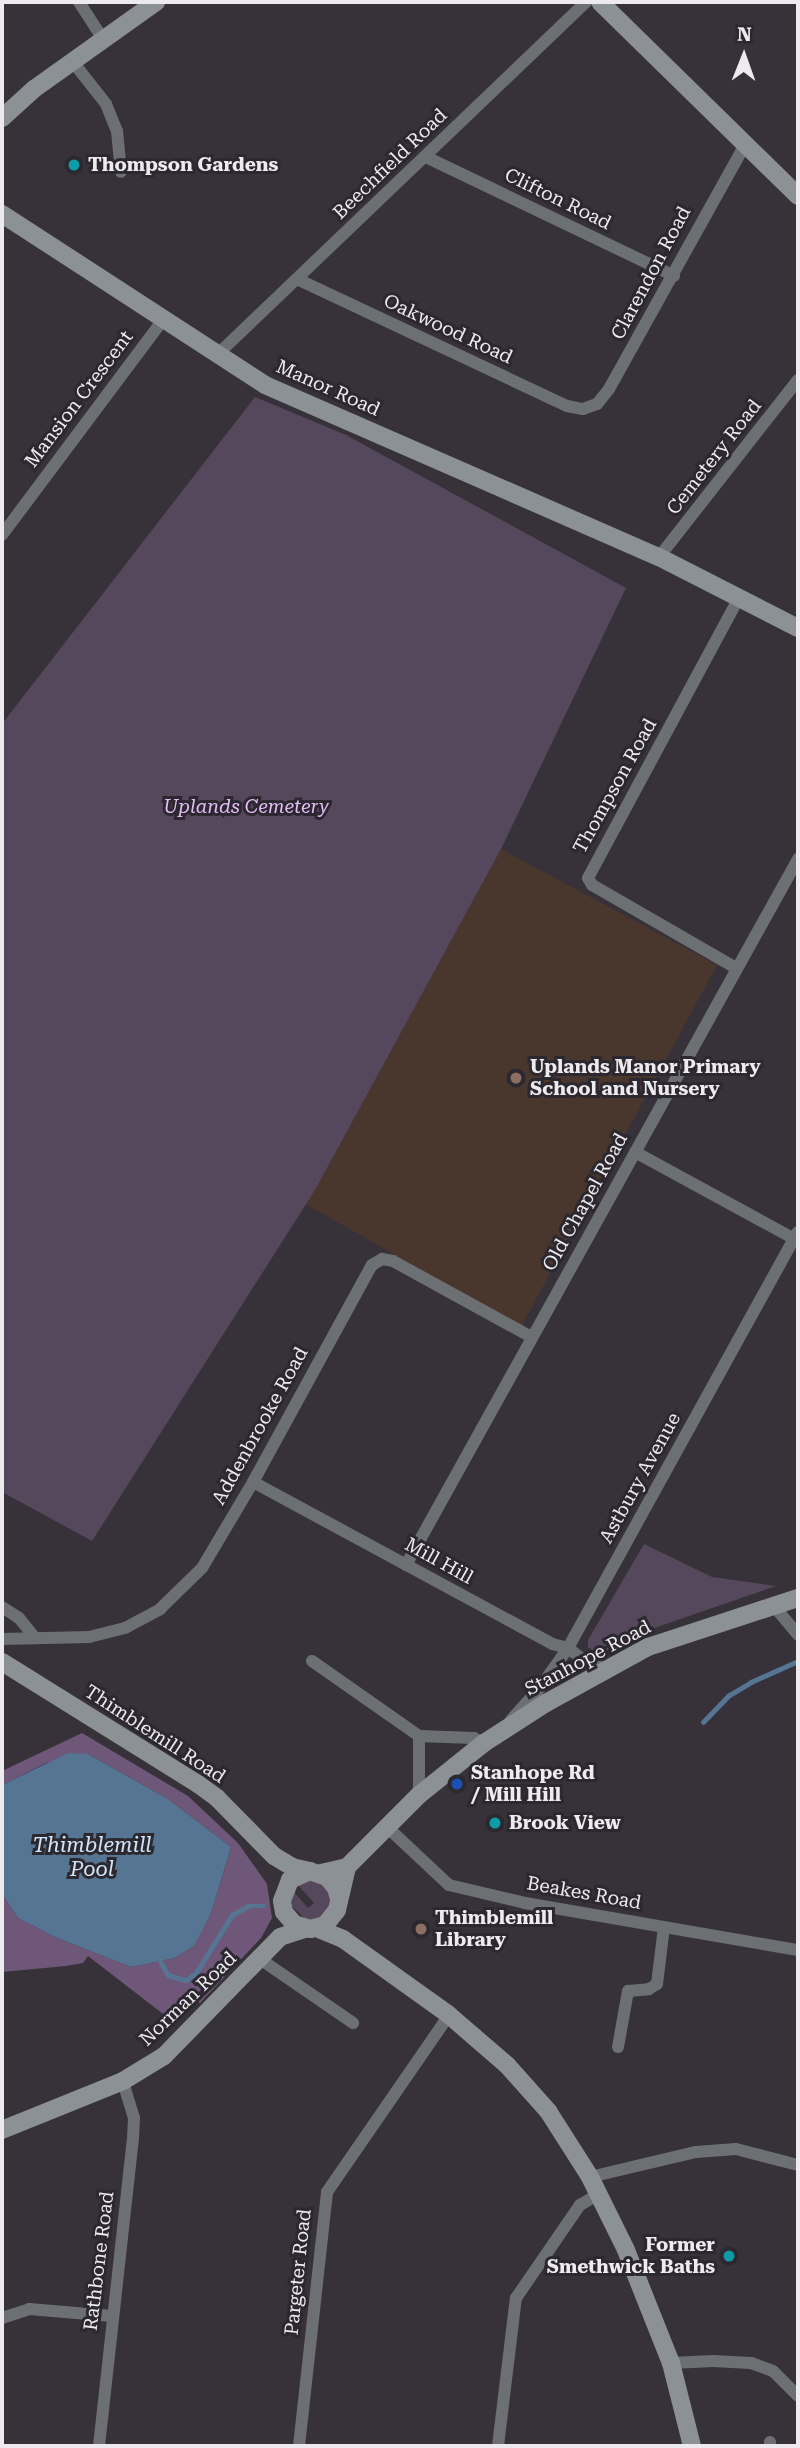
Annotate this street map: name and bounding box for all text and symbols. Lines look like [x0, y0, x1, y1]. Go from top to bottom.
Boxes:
north arrow [709, 21, 779, 91]
text: N [737, 23, 752, 46]
street label: Beechfield Road [328, 104, 452, 224]
place label: Thompson Gardens [88, 154, 278, 176]
marker: Thompson Gardens [66, 157, 82, 173]
street label: Clifton Road [501, 163, 615, 235]
street label: Clarendon Road [606, 202, 696, 344]
street label: Oakwood Road [380, 289, 516, 369]
street label: Mansion Crescent [20, 326, 138, 472]
street label: Manor Road [272, 355, 384, 421]
street label: Cemetery Road [662, 395, 766, 519]
street label: Thompson Road [568, 715, 662, 857]
park label: Uplands Cemetery [163, 796, 329, 818]
place label: Uplands Manor Primary School and Nursery [530, 1056, 761, 1100]
marker: Uplands Manor Primary School and Nursery [508, 1070, 524, 1086]
street label: Old Chapel Road [538, 1129, 632, 1275]
street label: Addenbrooke Road [207, 1343, 313, 1509]
street label: Astbury Avenue [595, 1409, 685, 1547]
street label: Mill Hill [401, 1533, 477, 1589]
street label: Stanhope Road [521, 1615, 655, 1701]
street label: Thimblemill Road [80, 1680, 230, 1788]
place label: Stanhope Rd / Mill Hill [471, 1762, 595, 1806]
marker: Stanhope Rd / Mill Hill [449, 1776, 465, 1792]
place label: Brook View [509, 1812, 621, 1834]
marker: Brook View [487, 1815, 503, 1831]
water label: Thimblemill Pool [32, 1832, 152, 1882]
street label: Beakes Road [525, 1872, 643, 1914]
place label: Thimblemill Library [435, 1907, 553, 1951]
marker: Thimblemill Library [413, 1921, 429, 1937]
street label: Norman Road [135, 1947, 241, 2051]
street label: Rathbone Road [79, 2190, 119, 2332]
street label: Pargeter Road [280, 2208, 316, 2336]
place label: Former Smethwick Baths [547, 2234, 715, 2278]
marker: Former Smethwick Baths [721, 2248, 737, 2264]

